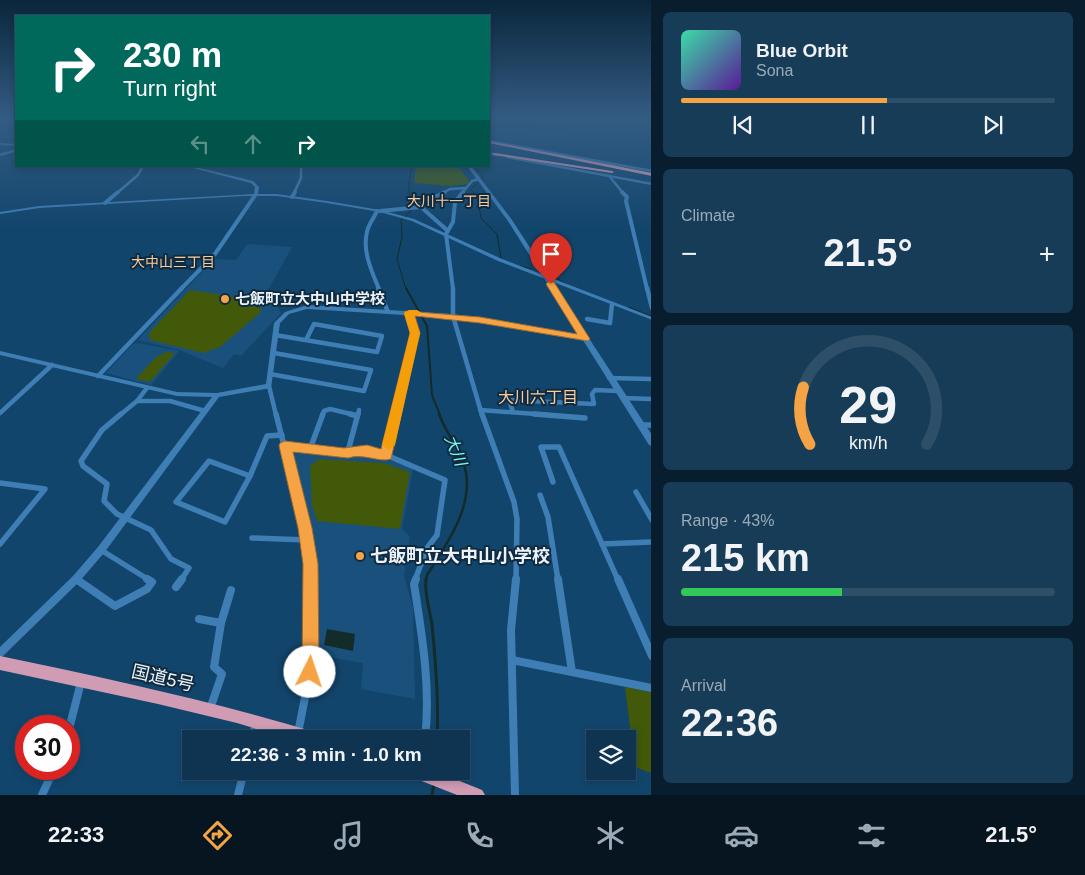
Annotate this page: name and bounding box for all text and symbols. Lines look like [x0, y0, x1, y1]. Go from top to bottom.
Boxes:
icon: right [40, 35, 105, 100]
text: 230 m [123, 35, 222, 74]
text: Blue Orbit [756, 40, 848, 61]
text: Sona [756, 62, 793, 79]
text: Turn right [123, 76, 216, 101]
icon: previous [729, 111, 757, 139]
icon: pause [854, 111, 882, 139]
icon: next [979, 111, 1007, 139]
icon: left [186, 130, 214, 158]
icon: ahead [239, 130, 267, 158]
icon: right [292, 130, 320, 158]
district label: 大川十一丁目 [407, 193, 491, 209]
text: Climate [681, 207, 735, 224]
text: 21.5° [823, 232, 913, 274]
pin [530, 233, 572, 284]
text: − [681, 238, 697, 269]
text: + [1039, 238, 1055, 269]
icon: arrive [537, 240, 565, 268]
district label: 大中山三丁目 [131, 254, 215, 270]
place label: 七飯町立大中山中学校 [235, 290, 385, 307]
marker: 七飯町立大中山中学校 [219, 293, 231, 305]
text: 29 [839, 376, 897, 434]
district label: 大川六丁目 [498, 389, 578, 406]
water label: 大川 [442, 432, 470, 470]
text: km/h [849, 433, 887, 453]
text: Range · 43% [681, 512, 774, 529]
text: 215 km [681, 537, 810, 579]
place label: 七飯町立大中山小学校 [370, 546, 550, 566]
marker: 七飯町立大中山小学校 [354, 550, 366, 562]
position arrow [283, 645, 335, 697]
street label: 国道5号 [130, 661, 196, 695]
text: Arrival [681, 677, 726, 694]
text: 22:36 [681, 702, 778, 744]
speed limit sign: 30 [15, 715, 80, 780]
map controls [586, 730, 636, 780]
button: layers [586, 730, 636, 780]
text: 22:36 · 3 min · 1.0 km [230, 744, 422, 765]
icon: directions [200, 818, 235, 853]
icon: music [331, 818, 366, 853]
icon: phone [462, 818, 497, 853]
icon: climate [593, 818, 628, 853]
icon: car [724, 818, 759, 853]
icon: filters [854, 818, 889, 853]
text: 22:33 [48, 822, 104, 847]
text: 21.5° [985, 822, 1037, 847]

